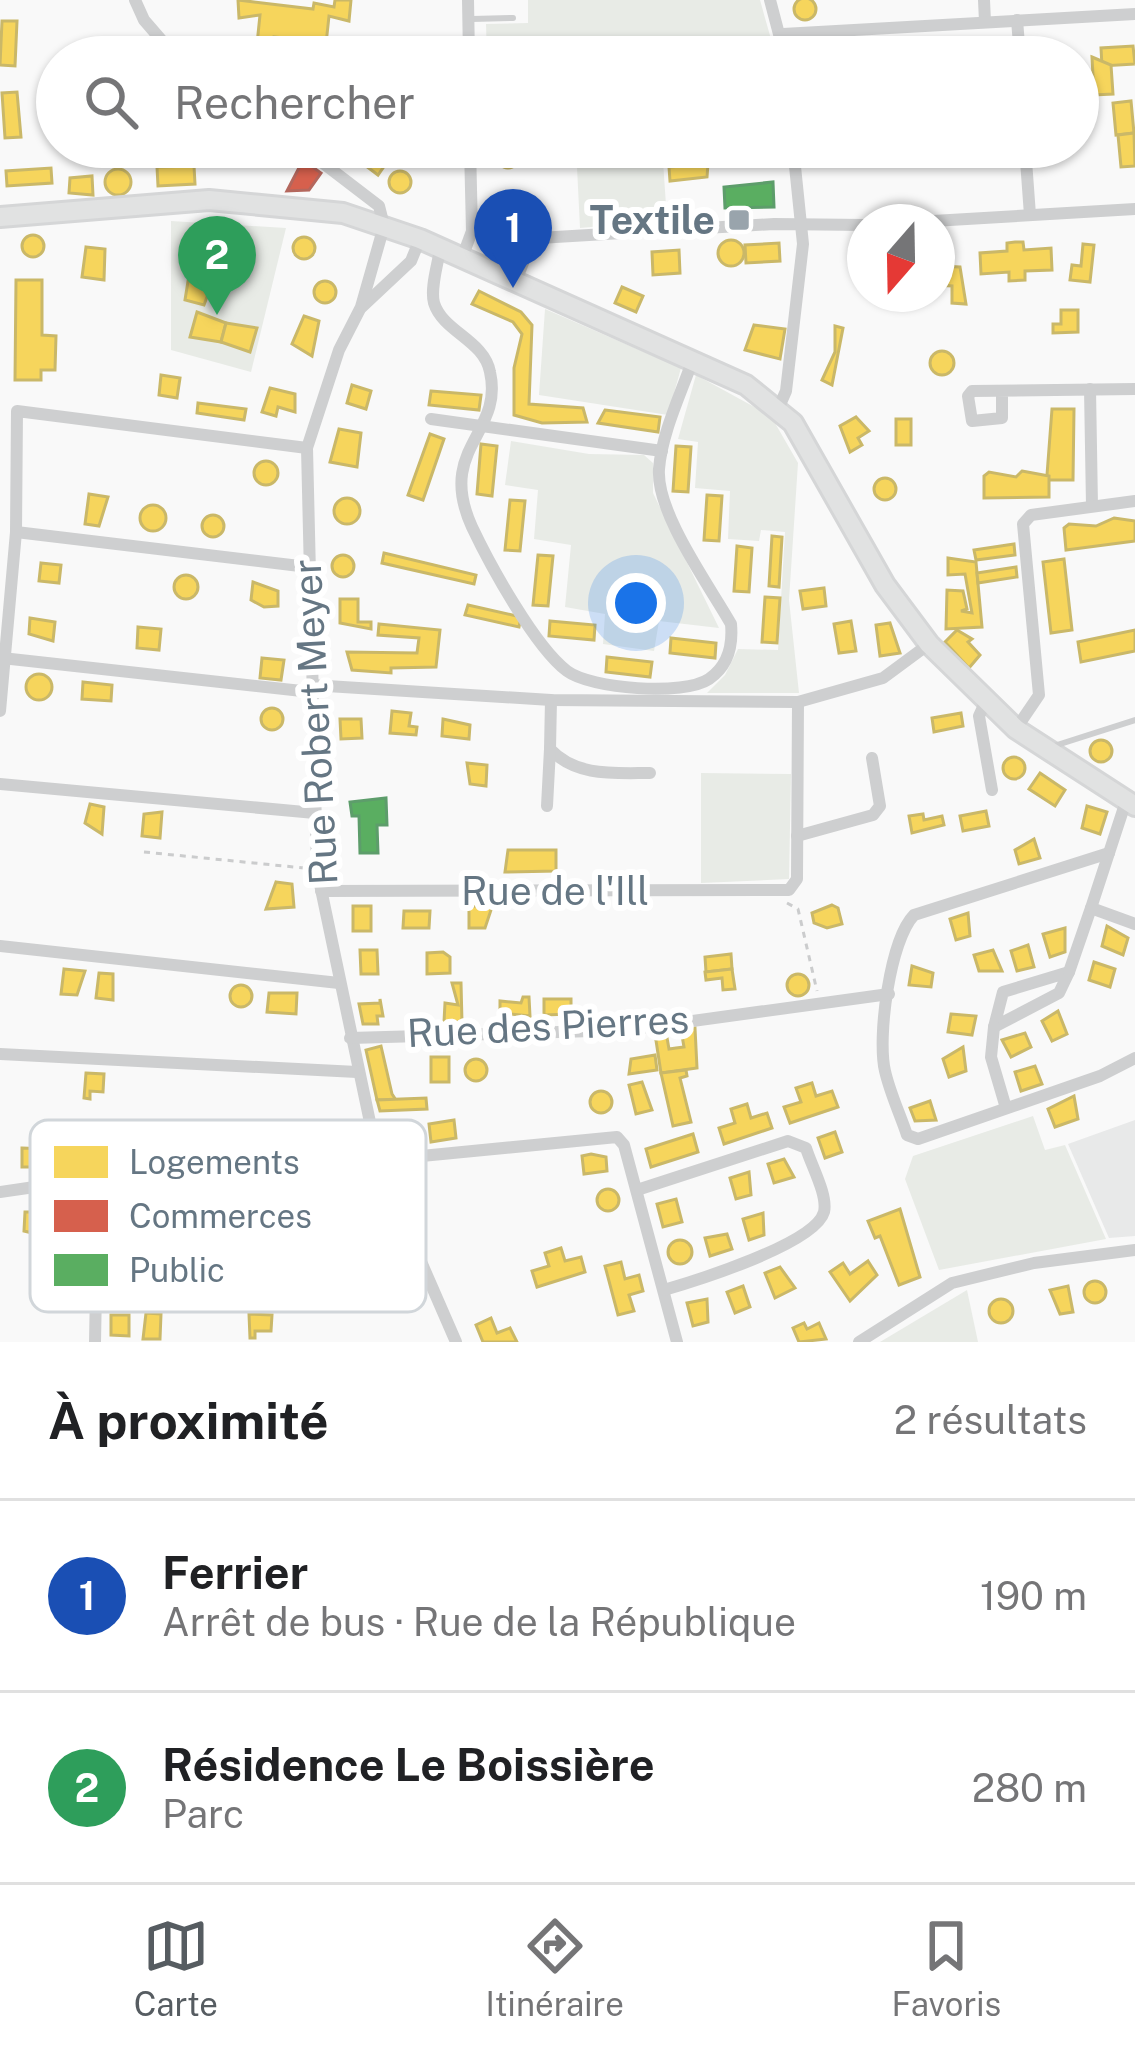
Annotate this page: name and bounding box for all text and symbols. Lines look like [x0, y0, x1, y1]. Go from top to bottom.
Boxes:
search box [36, 36, 1099, 168]
icon: search [78, 69, 144, 135]
text: Rechercher [174, 76, 415, 129]
pin: 1 [474, 189, 552, 288]
place label: Textile [590, 197, 715, 243]
north arrow [847, 204, 955, 312]
marker: Textile [726, 207, 752, 233]
pin: 2 [178, 216, 256, 315]
street label: Rue Robert Meyer [283, 558, 347, 886]
your location [606, 573, 666, 633]
street label: Rue de l'Ill [461, 868, 649, 914]
street label: Rue des Pierres [406, 996, 690, 1056]
legend [30, 1120, 426, 1312]
text: Logements [129, 1143, 300, 1181]
text: Commerces [129, 1197, 312, 1235]
text: Public [129, 1251, 225, 1289]
text: À proximité [48, 1391, 329, 1450]
text: 2 résultats [894, 1397, 1087, 1443]
text: Ferrier [162, 1546, 308, 1599]
text: 1 [79, 1573, 95, 1619]
text: 190 m [980, 1573, 1087, 1619]
text: Arrêt de bus · Rue de la République [162, 1599, 796, 1645]
text: Résidence Le Boissière [162, 1738, 655, 1791]
text: 2 [75, 1765, 99, 1811]
text: 280 m [972, 1765, 1087, 1811]
text: Parc [162, 1791, 244, 1837]
tab: Carte [134, 1913, 218, 2023]
tab: Itinéraire [486, 1913, 624, 2023]
tab: Favoris [891, 1913, 1001, 2023]

